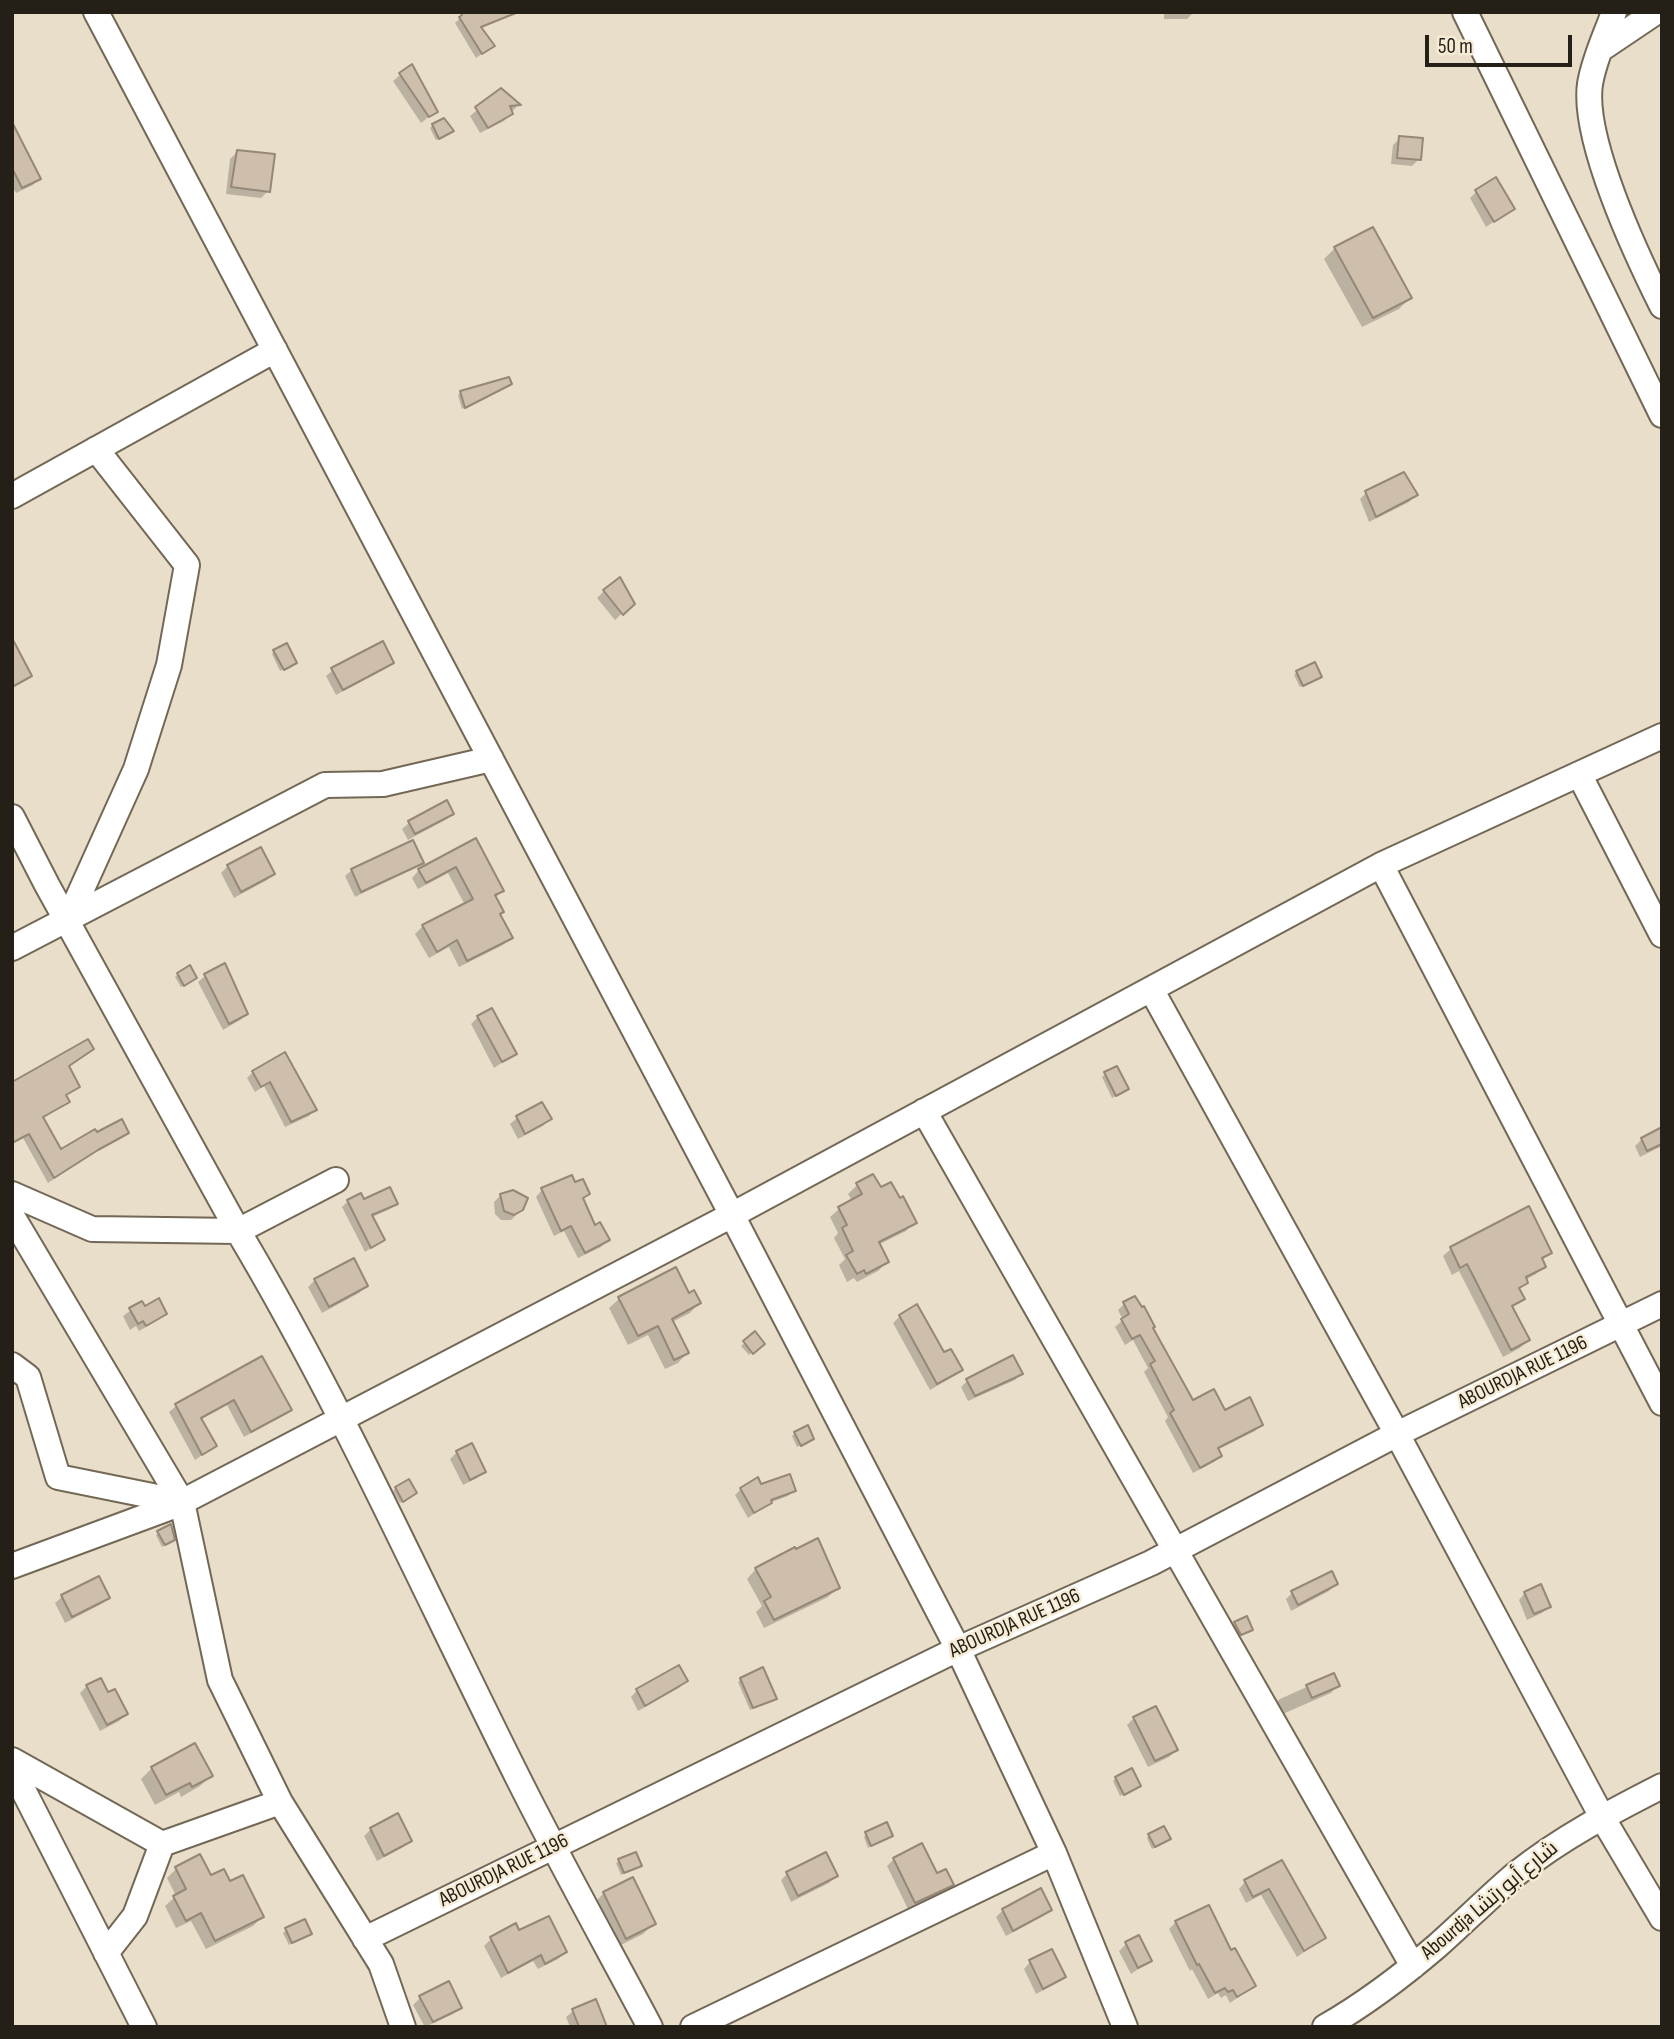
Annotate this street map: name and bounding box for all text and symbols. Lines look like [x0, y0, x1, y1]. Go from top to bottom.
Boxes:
scale bar [1429, 21, 1576, 65]
text: 50 m [1438, 34, 1473, 59]
street label: ABOURDJA RUE 1196 [1454, 1331, 1592, 1415]
street label: ABOURDJA RUE 1196 [945, 1584, 1085, 1664]
street label: ABOURDJA RUE 1196 [435, 1829, 573, 1913]
street label: Abourdja شارع أبو رتشا [1416, 1836, 1564, 1966]

